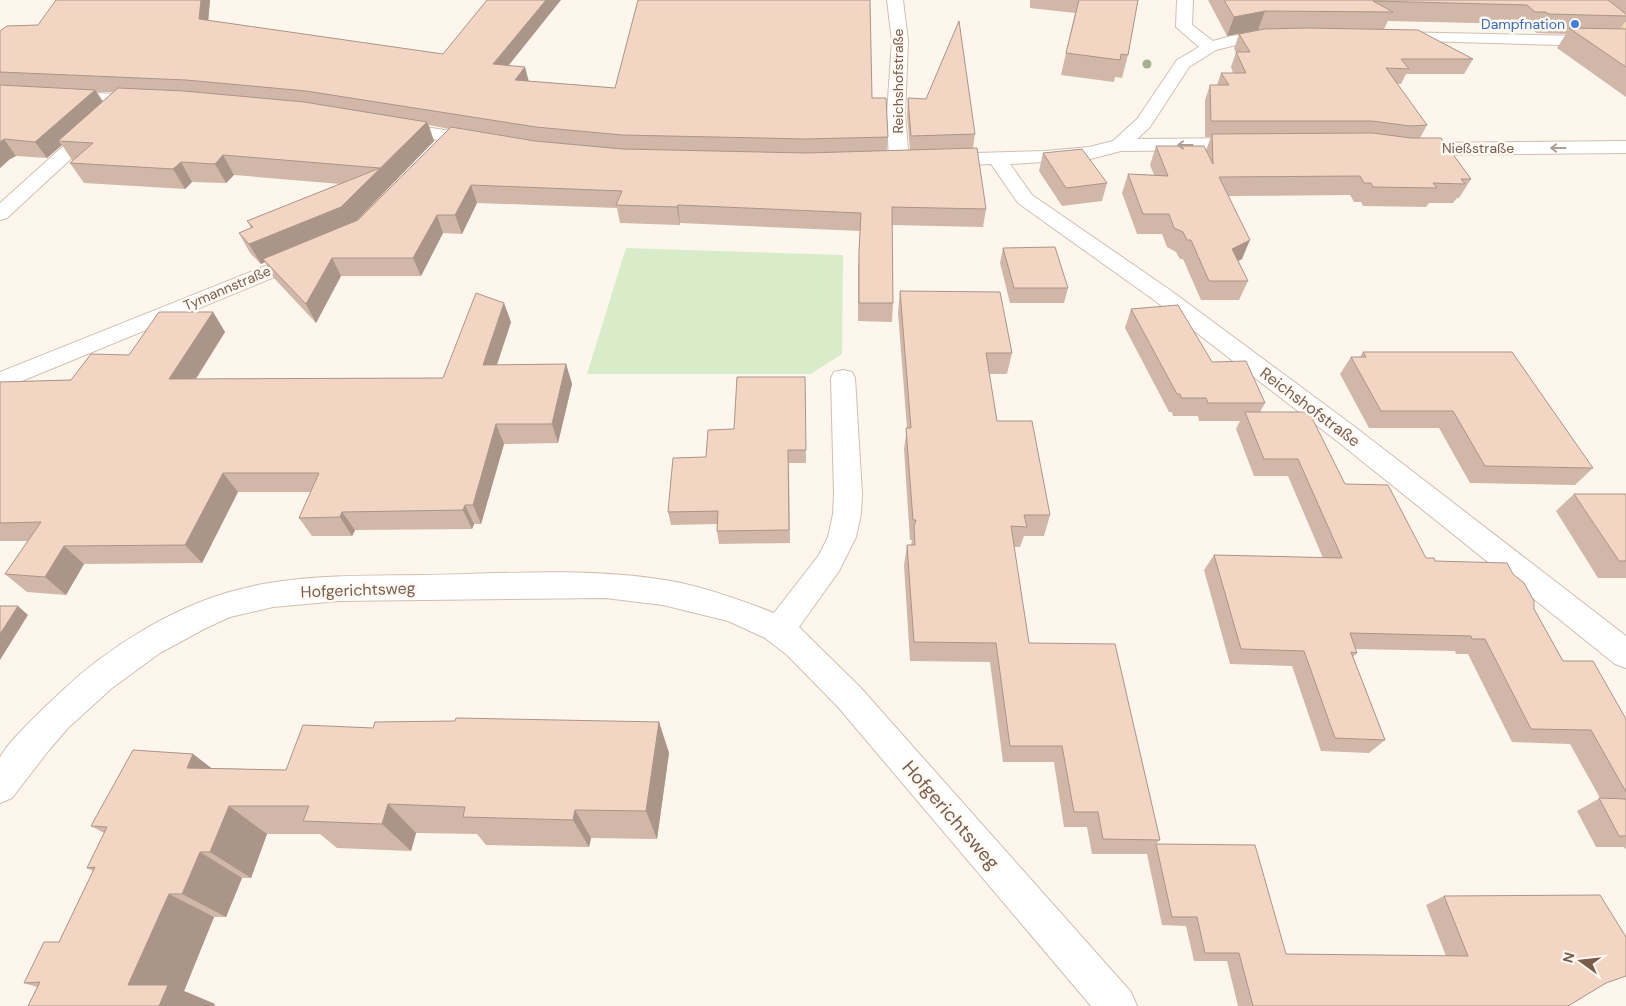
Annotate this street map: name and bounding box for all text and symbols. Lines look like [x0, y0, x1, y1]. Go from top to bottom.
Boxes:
place label: Dampfnation [1481, 15, 1565, 33]
marker: Dampfnation [1569, 18, 1581, 30]
street label: Reichshofstraße [889, 28, 907, 134]
street label: Nießstraße [1442, 139, 1514, 157]
one-way arrow [1178, 140, 1194, 150]
one-way arrow [1550, 143, 1566, 153]
street label: Tymannstraße [181, 262, 273, 314]
street label: Reichshofstraße [1256, 362, 1364, 452]
street label: Hofgerichtsweg [300, 577, 416, 602]
street label: Hofgerichtsweg [897, 755, 1005, 875]
north arrow [1556, 936, 1606, 986]
text: N [1558, 950, 1578, 965]

